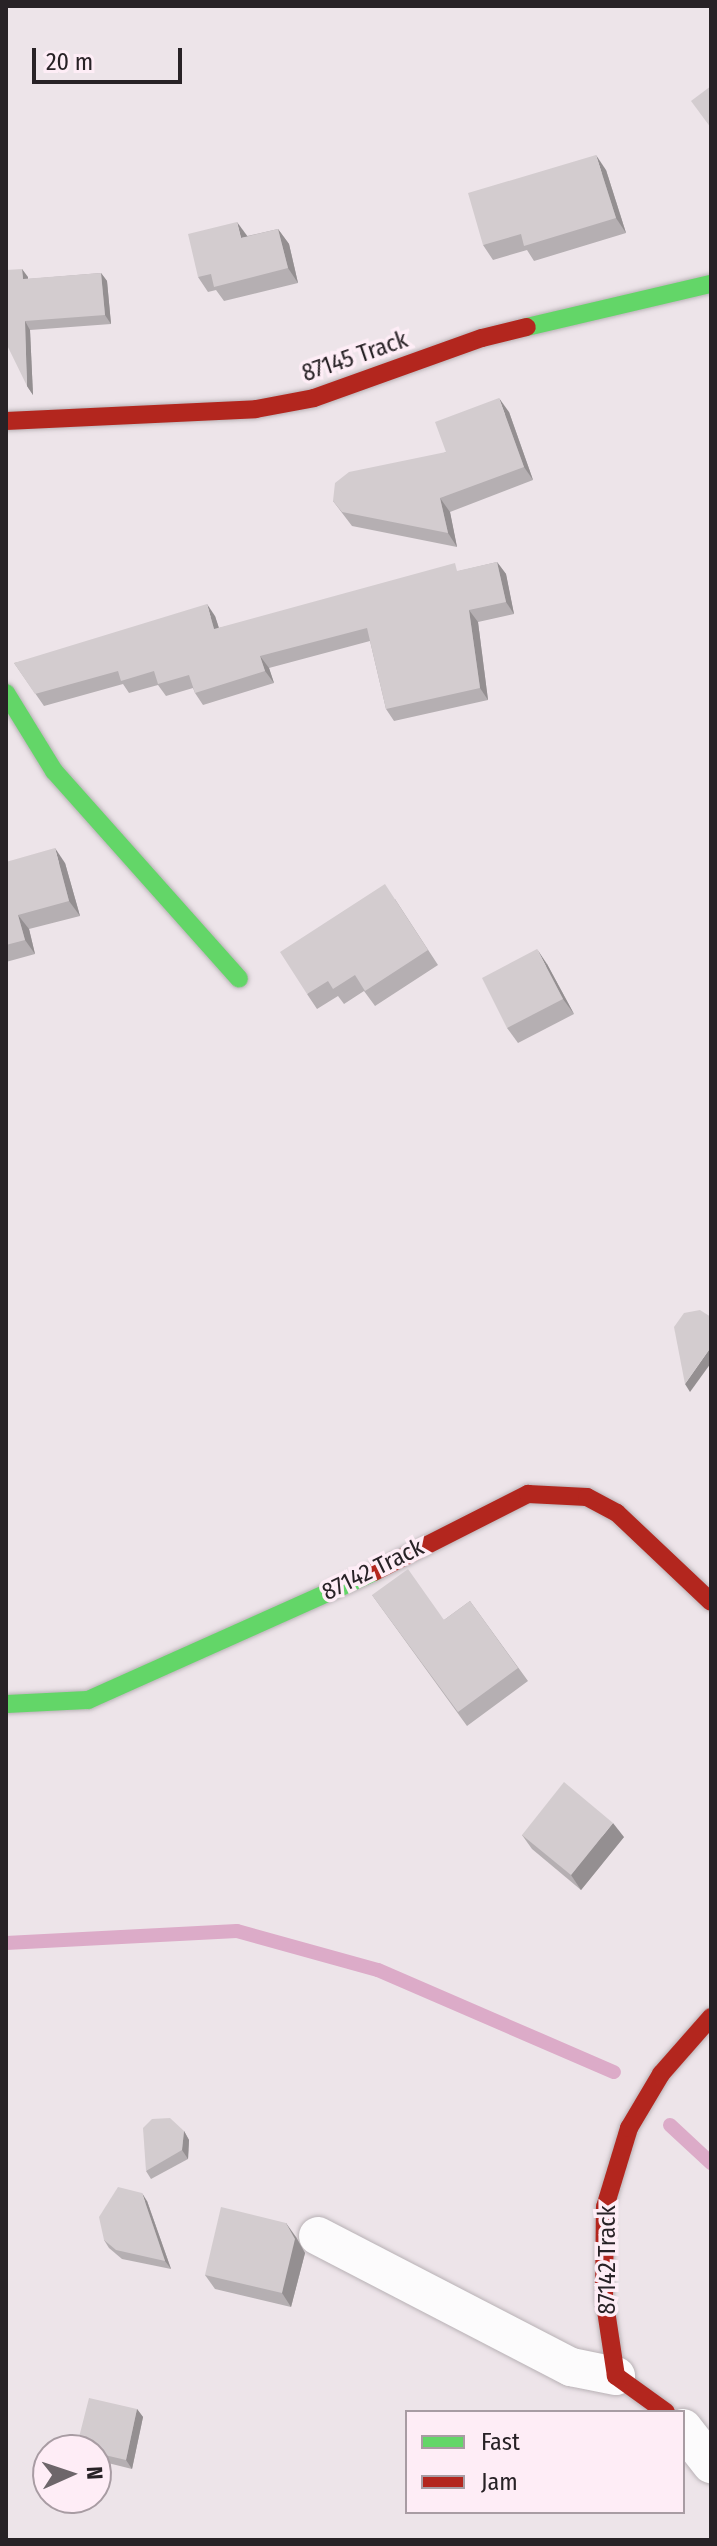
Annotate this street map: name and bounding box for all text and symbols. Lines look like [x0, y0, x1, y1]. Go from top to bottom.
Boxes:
scale bar [36, 32, 186, 82]
text: 20 m [46, 48, 93, 76]
street label: 87145 Track [298, 326, 412, 388]
street label: 87142 Track [318, 1533, 428, 1607]
street label: 87142 Track [594, 2205, 622, 2315]
legend [405, 2410, 685, 2514]
text: Fast [481, 2428, 520, 2456]
north arrow [32, 2434, 112, 2514]
text: N [81, 2466, 108, 2480]
text: Jam [481, 2468, 518, 2496]

